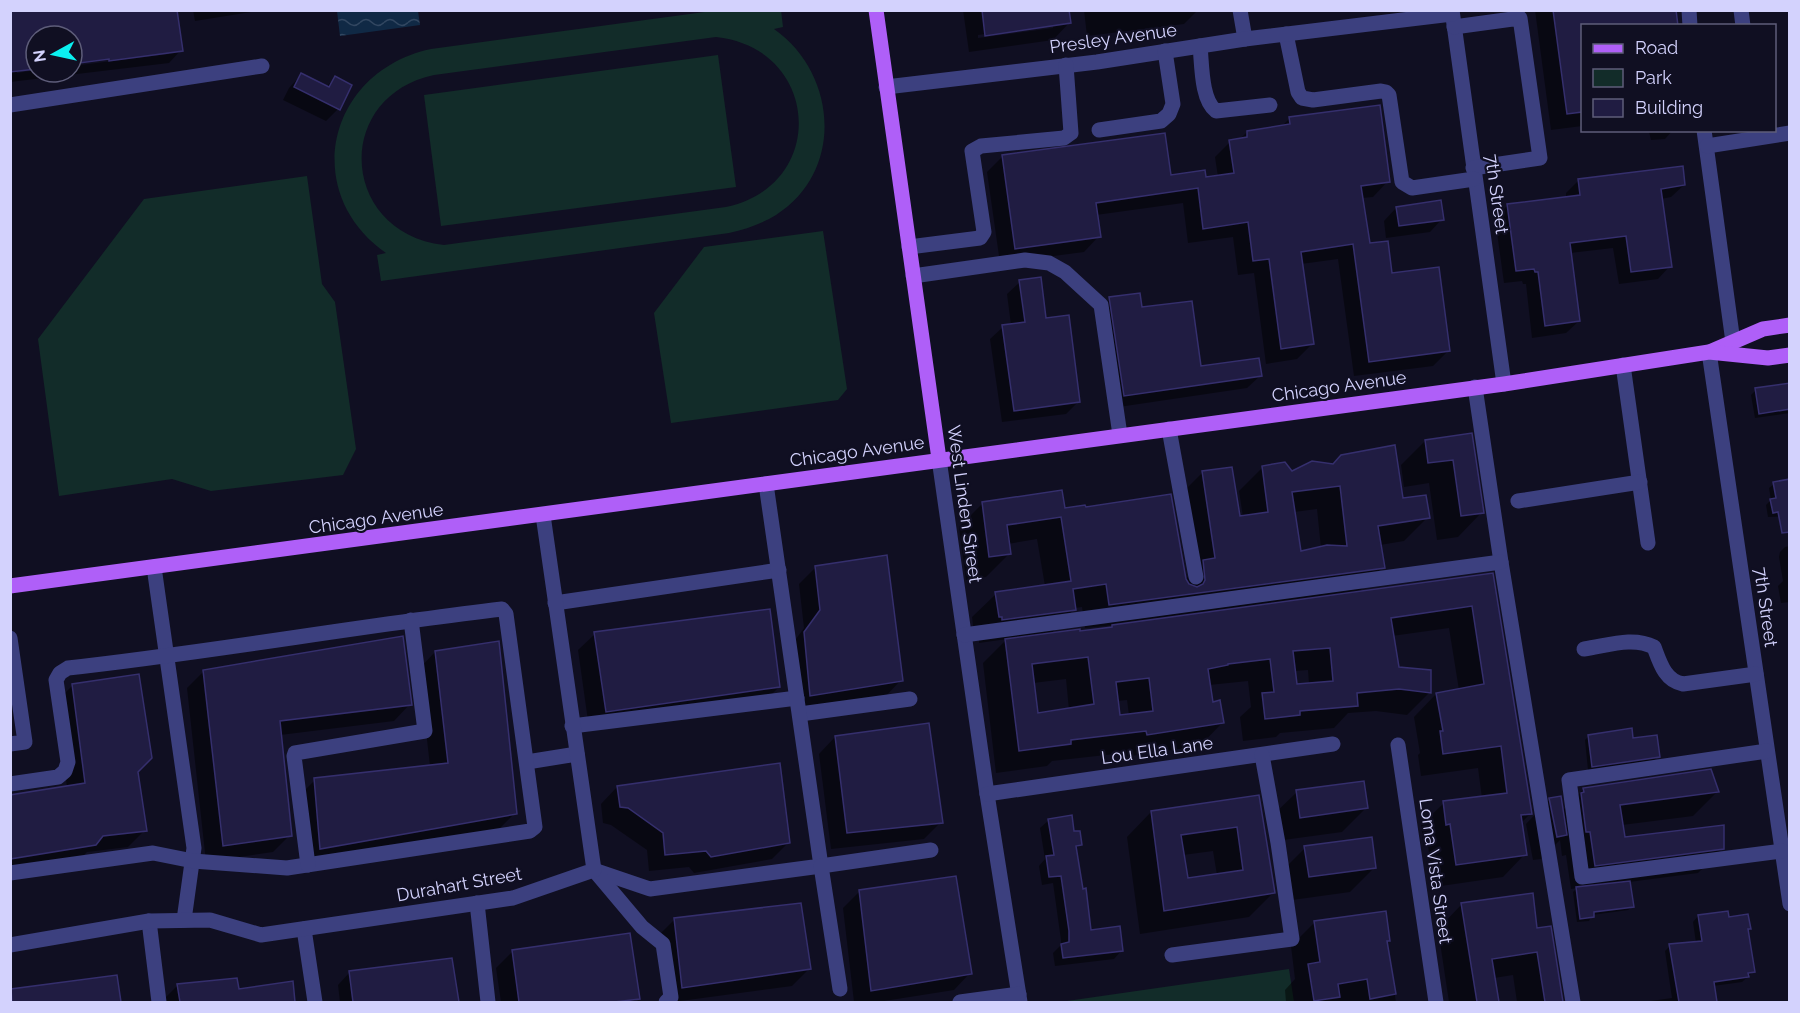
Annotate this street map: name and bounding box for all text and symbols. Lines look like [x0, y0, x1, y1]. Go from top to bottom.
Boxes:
street label: Presley Avenue [1048, 19, 1178, 57]
north arrow [24, 24, 84, 84]
legend [1581, 24, 1776, 132]
text: Road [1635, 37, 1678, 58]
text: N [29, 49, 50, 63]
text: Park [1635, 67, 1672, 88]
text: Building [1635, 97, 1703, 118]
street label: 7th Street [1481, 153, 1513, 235]
street label: Chicago Avenue [1270, 366, 1408, 406]
street label: West Linden Street [944, 424, 986, 584]
street label: Chicago Avenue [788, 431, 926, 471]
street label: Chicago Avenue [307, 498, 445, 538]
street label: 7th Street [1750, 566, 1782, 648]
street label: Lou Ella Lane [1100, 732, 1215, 768]
street label: Loma Vista Street [1415, 797, 1457, 945]
street label: Durahart Street [395, 863, 523, 905]

